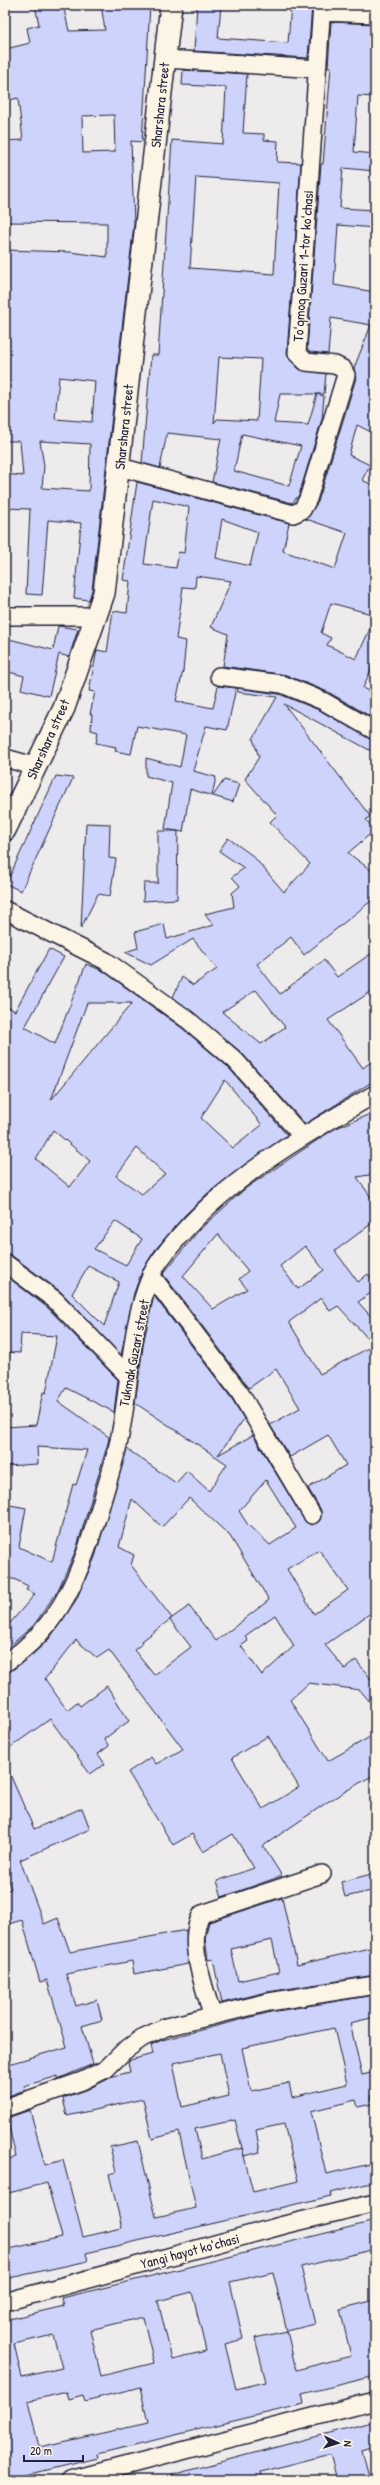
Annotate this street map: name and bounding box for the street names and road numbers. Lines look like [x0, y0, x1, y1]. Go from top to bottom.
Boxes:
street label: Sharshara street [146, 61, 173, 149]
street label: Toʻqmoq Guzari 1-tor koʻchasi [288, 190, 318, 342]
street label: Sharshara street [110, 383, 137, 471]
street label: Sharshara street [21, 696, 74, 782]
street label: Tukmak Guzari street [114, 1297, 153, 1408]
street label: Yangi hayot koʻchasi [138, 2228, 242, 2274]

